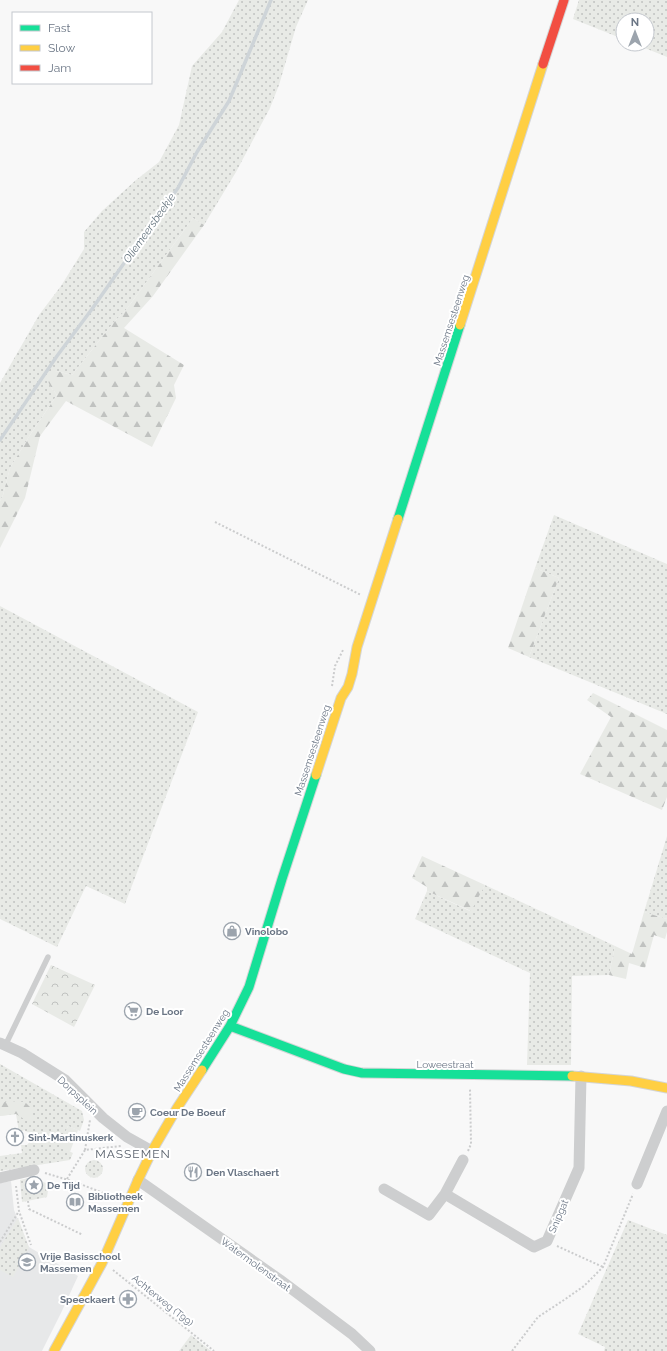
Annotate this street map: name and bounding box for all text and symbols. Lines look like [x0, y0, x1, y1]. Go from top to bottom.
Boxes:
legend [12, 12, 152, 84]
north arrow [615, 12, 655, 52]
text: N [631, 16, 639, 29]
text: Fast [48, 21, 71, 35]
text: Slow [48, 41, 75, 55]
text: Jam [48, 61, 71, 75]
water label: Oliemeersbeekje [121, 191, 178, 266]
street label: Massemsesteenweg [432, 273, 471, 367]
street label: Massemsesteenweg [293, 703, 332, 797]
shop icon: Vinolobo [222, 921, 242, 941]
place label: Vinolobo [245, 926, 288, 937]
supermarket icon: De Loor [123, 1001, 143, 1021]
place label: De Loor [146, 1006, 183, 1017]
street label: Massemsesteenweg [172, 1007, 231, 1094]
street label: Loweestraat [416, 1059, 474, 1070]
street label: Dorpsplein [55, 1074, 100, 1117]
cafe icon: Coeur De Boeuf [127, 1102, 147, 1122]
place label: Coeur De Boeuf [150, 1107, 226, 1118]
church icon: Sint-Martinuskerk [5, 1127, 25, 1147]
place label: Sint-Martinuskerk [28, 1132, 114, 1143]
district label: MASSEMEN [95, 1147, 171, 1161]
restaurant icon: Den Vlaschaert [183, 1162, 203, 1182]
place label: Den Vlaschaert [206, 1167, 279, 1178]
place icon: De Tijd [24, 1175, 44, 1195]
place label: De Tijd [47, 1180, 81, 1191]
place label: Bibliotheek Massemen [88, 1191, 143, 1214]
library icon: Bibliotheek Massemen [65, 1192, 85, 1212]
street label: Snipgat [547, 1197, 571, 1235]
street label: Watermolenstraat [219, 1235, 293, 1294]
place label: Vrije Basisschool Massemen [40, 1251, 121, 1274]
school or university icon: Vrije Basisschool Massemen [17, 1252, 37, 1272]
street label: Achterweg (T99) [130, 1272, 196, 1329]
pharmacy icon: Speeckaert [118, 1289, 138, 1309]
place label: Speeckaert [60, 1294, 115, 1305]

